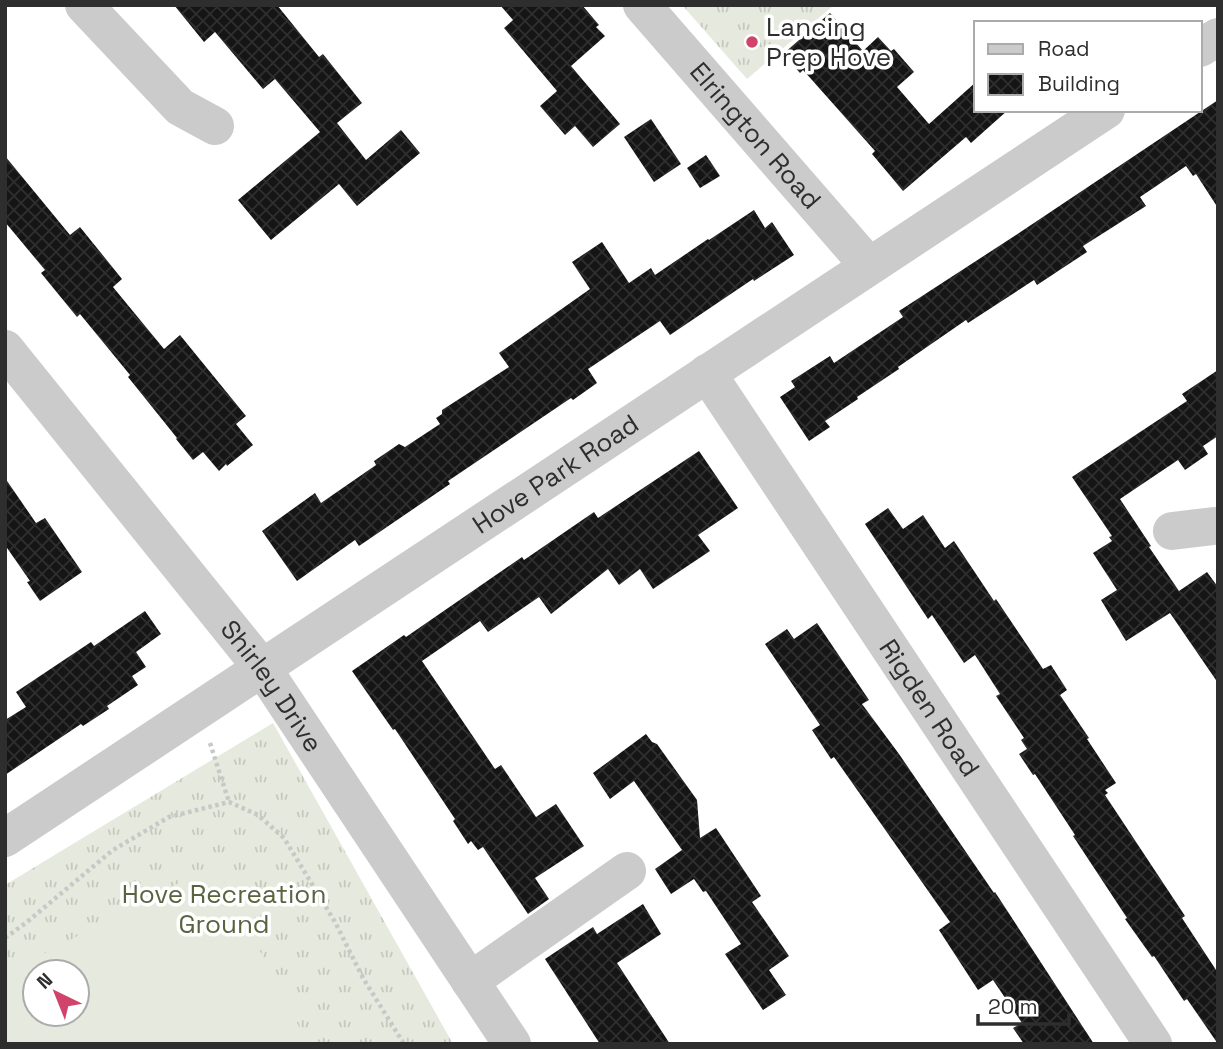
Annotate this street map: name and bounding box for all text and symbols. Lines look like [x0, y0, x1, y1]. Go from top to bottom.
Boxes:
place label: Lancing Prep Hove [766, 10, 891, 74]
legend [974, 21, 1202, 112]
marker: Lancing Prep Hove [744, 34, 760, 50]
text: Road [1038, 35, 1090, 62]
street label: Elrington Road [682, 55, 829, 216]
text: Building [1038, 70, 1120, 97]
street label: Hove Park Road [466, 407, 645, 541]
street label: Shirley Drive [213, 613, 330, 759]
street label: Rigden Road [872, 633, 987, 783]
park label: Hove Recreation Ground [122, 877, 326, 941]
north arrow [21, 958, 91, 1028]
text: N [32, 967, 58, 994]
scale bar [978, 982, 1069, 1026]
text: 20 m [988, 993, 1038, 1020]

